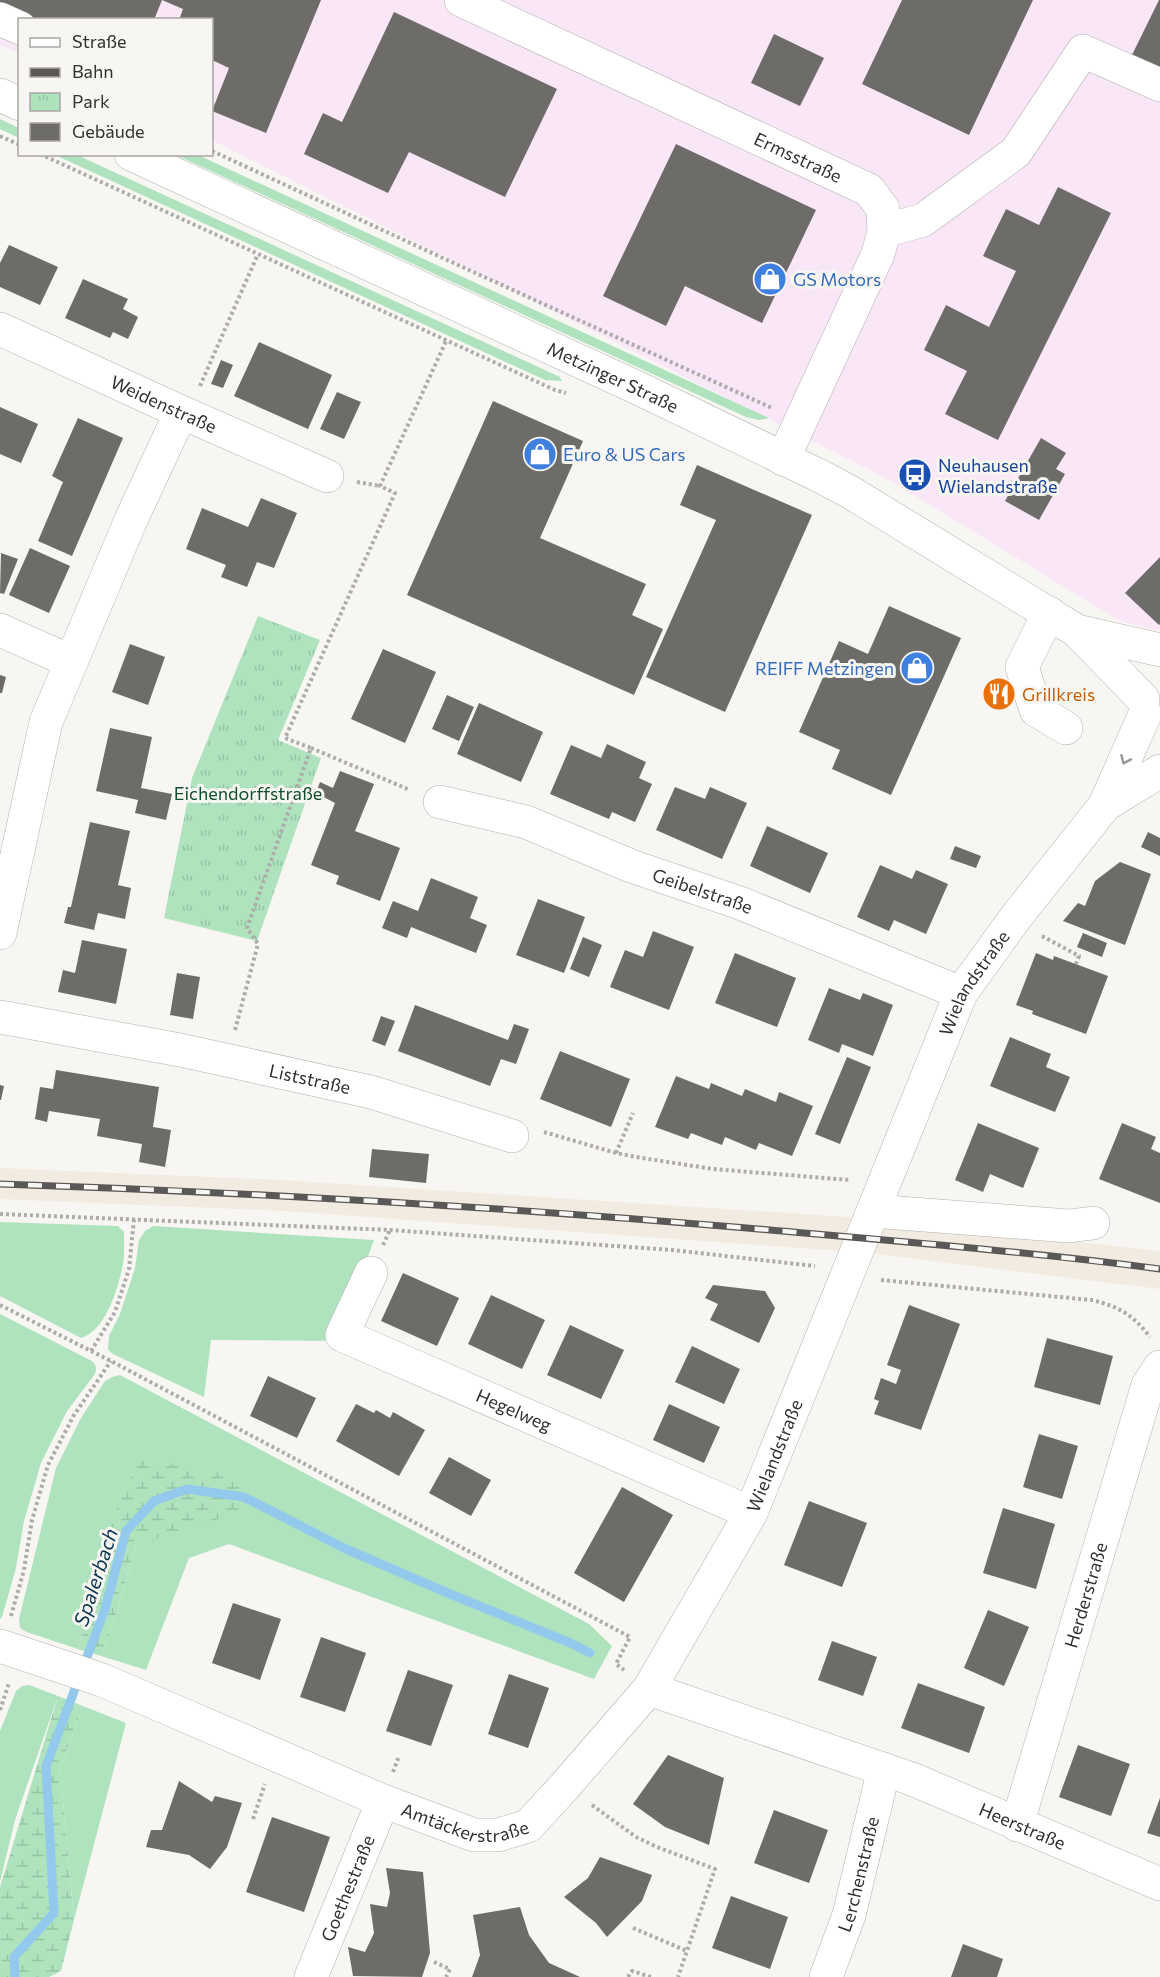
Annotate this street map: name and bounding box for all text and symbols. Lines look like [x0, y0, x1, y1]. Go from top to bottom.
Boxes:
legend [18, 18, 213, 156]
text: Straße [72, 30, 127, 52]
text: Bahn [72, 60, 114, 82]
text: Park [72, 90, 110, 112]
text: Gebäude [72, 120, 145, 142]
street label: Ermsstraße [751, 127, 846, 187]
shop icon: GS Motors [752, 261, 788, 297]
place label: GS Motors [793, 268, 881, 290]
street label: Metzinger Straße [544, 337, 682, 417]
street label: Weidenstraße [107, 370, 220, 437]
shop icon: Euro & US Cars [522, 436, 558, 472]
place label: Euro & US Cars [563, 443, 685, 465]
place label: Neuhausen Wielandstraße [938, 454, 1058, 497]
bus stop icon: Neuhausen Wielandstraße [897, 457, 933, 493]
shop icon: REIFF Metzingen [899, 650, 935, 686]
place label: REIFF Metzingen [755, 657, 894, 679]
restaurant icon: Grillkreis [981, 676, 1017, 712]
place label: Grillkreis [1022, 683, 1095, 705]
one-way arrow [1120, 753, 1132, 764]
park label: Eichendorffstraße [174, 782, 322, 804]
street label: Geibelstraße [650, 863, 756, 918]
street label: Wielandstraße [934, 926, 1014, 1039]
street label: Liststraße [267, 1059, 353, 1098]
street label: Hegelweg [473, 1384, 555, 1436]
street label: Wielandstraße [742, 1396, 807, 1515]
water label: Spalerbach [68, 1525, 122, 1629]
street label: Herderstraße [1059, 1540, 1112, 1650]
street label: Amtäckerstraße [398, 1798, 531, 1846]
street label: Heerstraße [976, 1798, 1069, 1854]
street label: Lerchenstraße [833, 1814, 883, 1935]
street label: Goethestraße [316, 1832, 379, 1945]

